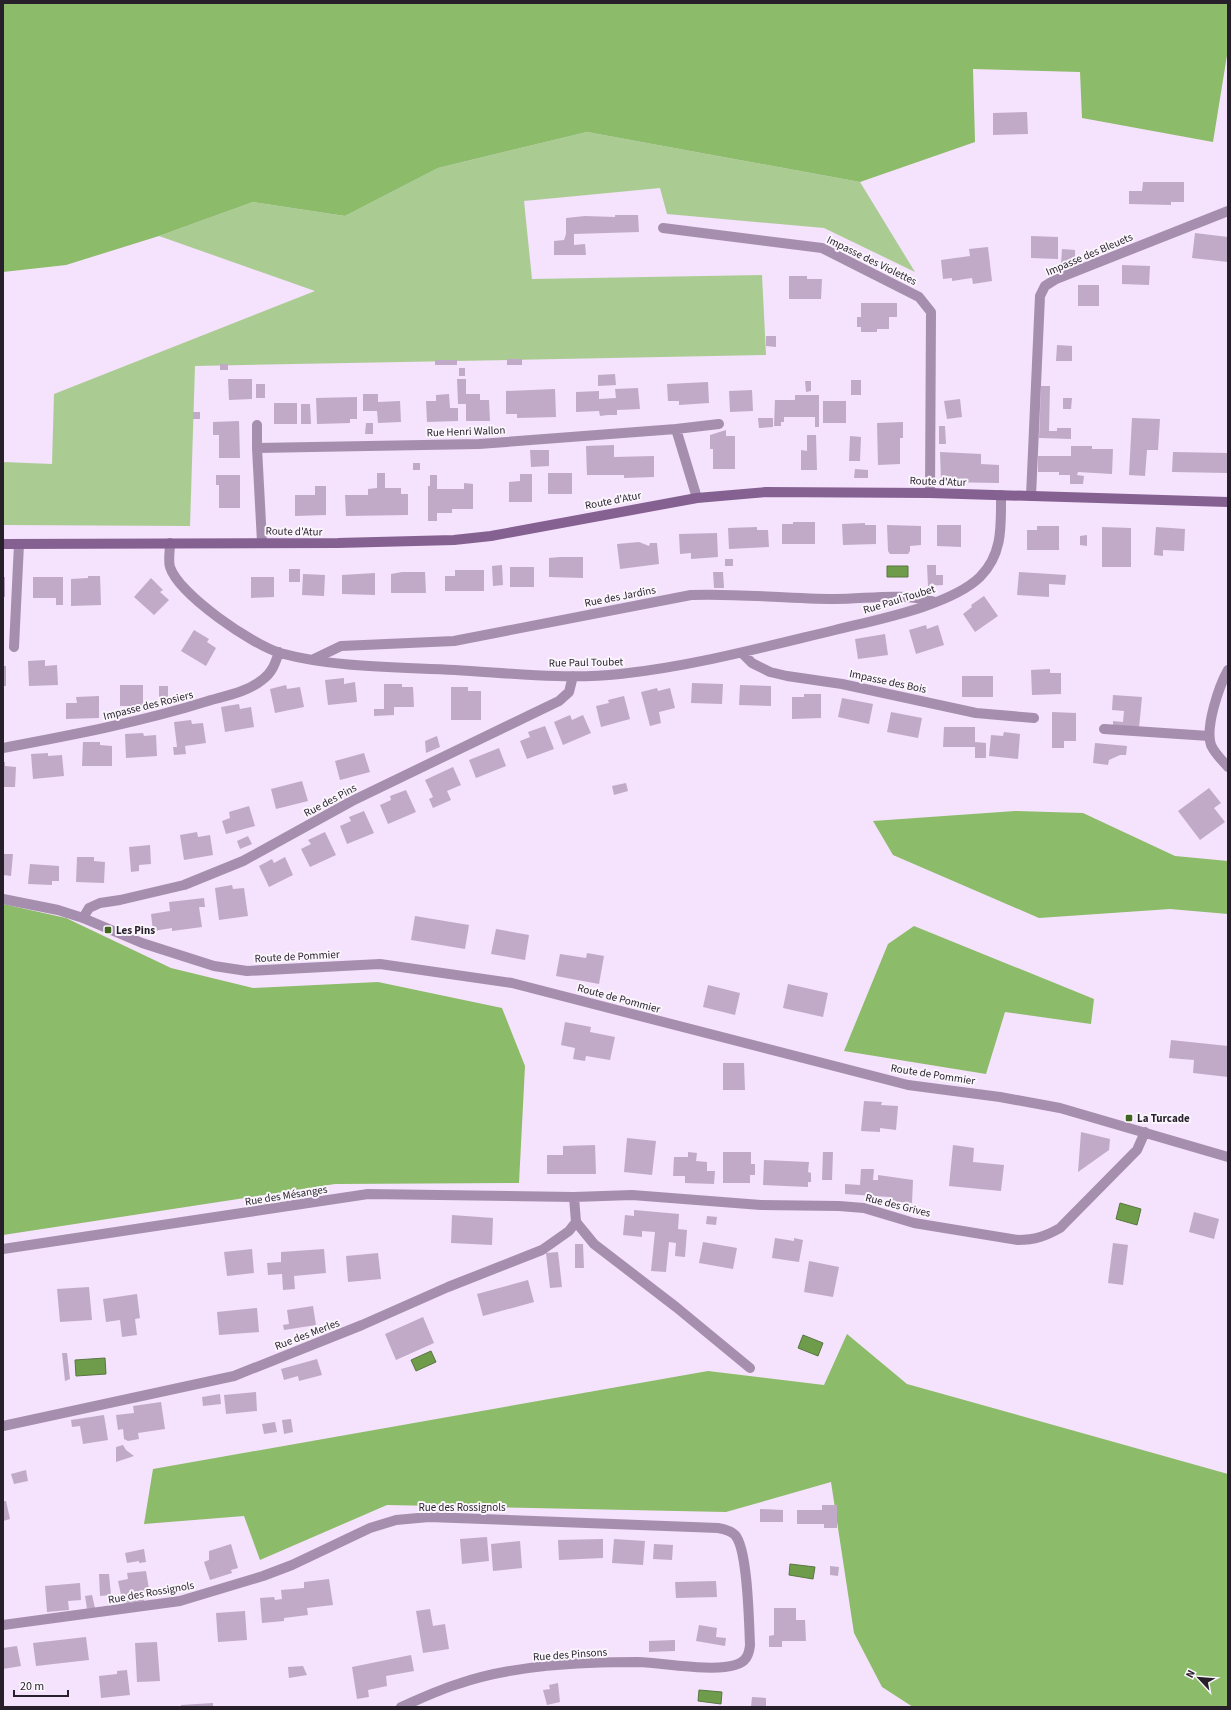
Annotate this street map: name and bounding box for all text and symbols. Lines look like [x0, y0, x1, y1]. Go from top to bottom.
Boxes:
street label: Impasse des Bleuets [1043, 229, 1135, 280]
street label: Impasse des Violettes [824, 232, 920, 289]
street label: Rue Henri Wallon [426, 423, 506, 440]
street label: Route d'Atur [909, 473, 967, 490]
street label: Route d'Atur [584, 488, 643, 513]
street label: Route d'Atur [265, 524, 323, 539]
street label: Rue Paul Toubet [861, 581, 937, 618]
street label: Rue des Jardins [583, 582, 657, 611]
street label: Rue Paul Toubet [549, 654, 624, 671]
street label: Impasse des Bois [848, 666, 928, 697]
street label: Impasse des Rosiers [102, 687, 195, 724]
street label: Rue des Pins [301, 780, 360, 821]
place label: Les Pins [116, 923, 155, 938]
marker: Les Pins [103, 925, 113, 935]
street label: Route de Pommier [254, 947, 340, 966]
street label: Route de Pommier [576, 980, 662, 1017]
street label: Route de Pommier [890, 1060, 976, 1089]
place label: La Turcade [1137, 1111, 1190, 1126]
marker: La Turcade [1124, 1113, 1134, 1123]
street label: Rue des Mésanges [244, 1182, 329, 1209]
street label: Rue des Grives [864, 1190, 932, 1221]
street label: Rue des Merles [273, 1315, 342, 1354]
street label: Rue des Rossignols [418, 1500, 506, 1515]
street label: Rue des Rossignols [107, 1577, 196, 1607]
street label: Rue des Pinsons [532, 1644, 608, 1665]
north arrow [1179, 1658, 1219, 1698]
text: N [1182, 1667, 1199, 1680]
scale bar [14, 1672, 68, 1698]
text: 20 m [20, 1678, 44, 1695]

